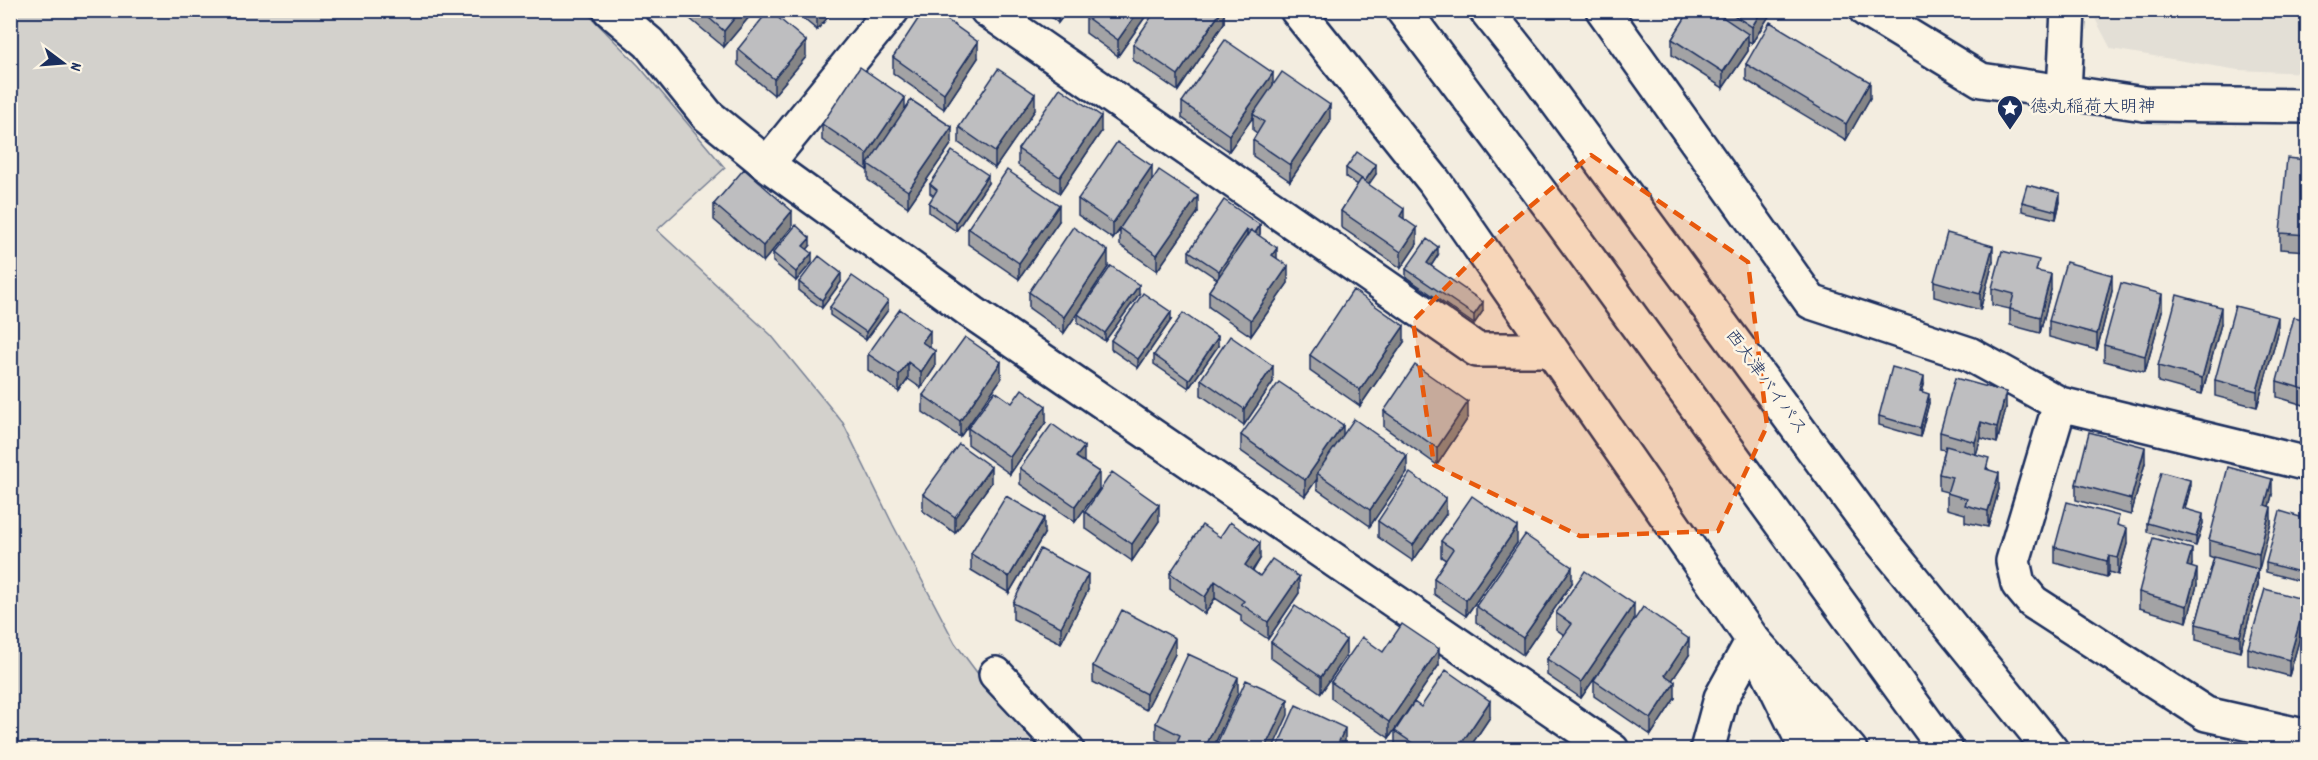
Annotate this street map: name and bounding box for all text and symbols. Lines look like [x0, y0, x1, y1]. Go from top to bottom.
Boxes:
north arrow [33, 33, 93, 93]
text: N [63, 59, 87, 74]
place icon: 徳丸稲荷大明神 [1995, 93, 2025, 131]
place label: 徳丸稲荷大明神 [2030, 96, 2156, 121]
street label: 西大津バイパス [1718, 325, 1812, 441]

